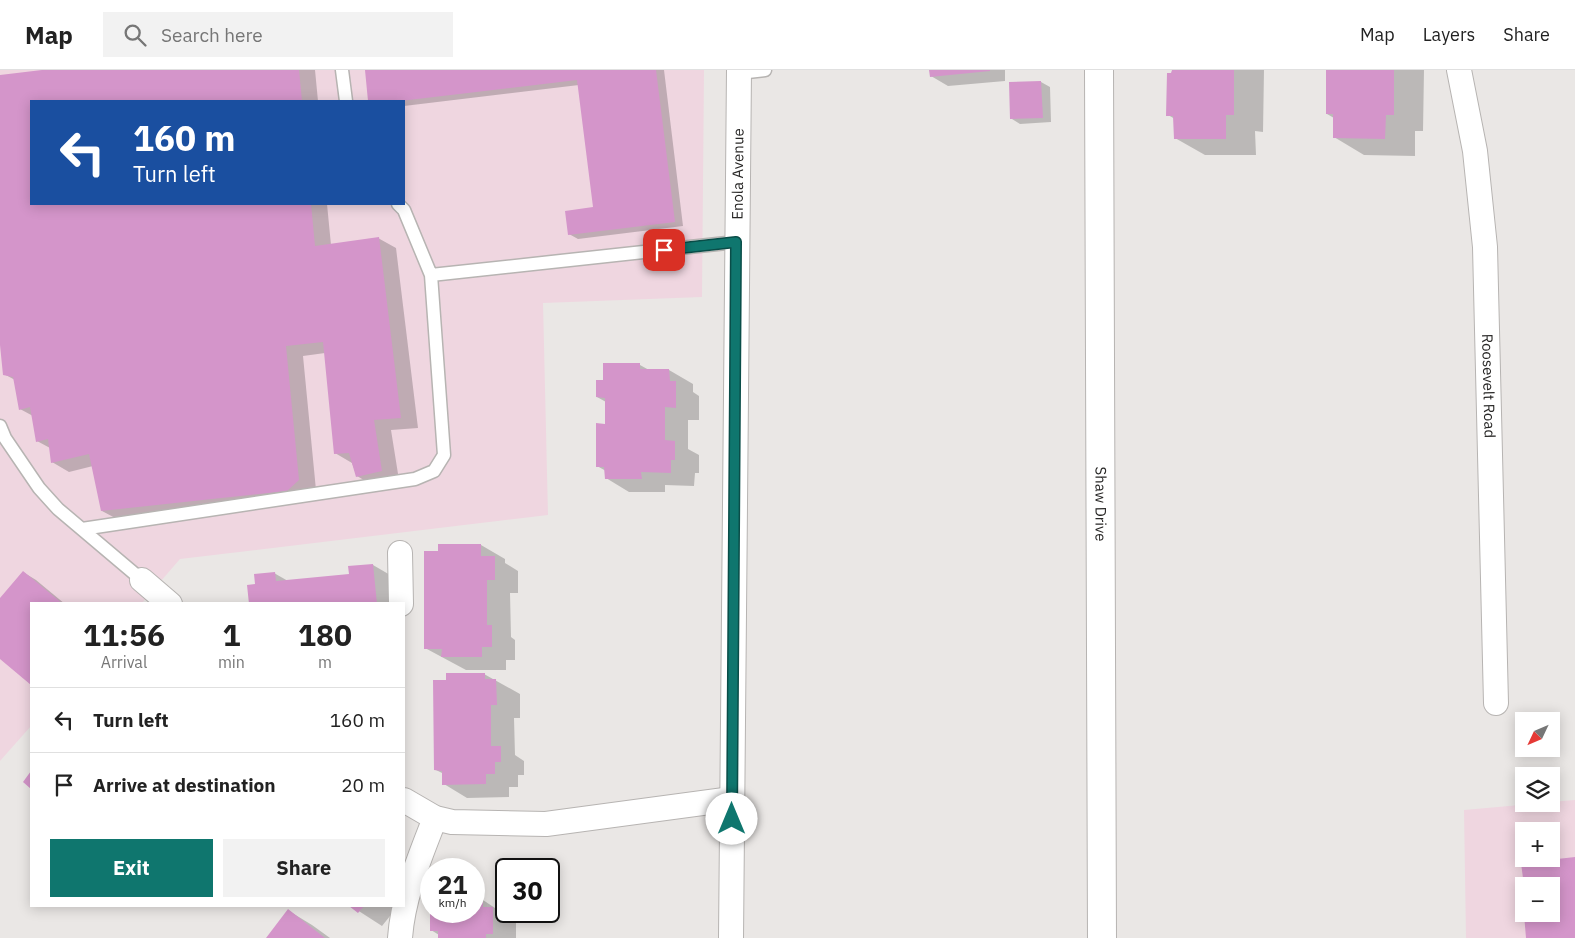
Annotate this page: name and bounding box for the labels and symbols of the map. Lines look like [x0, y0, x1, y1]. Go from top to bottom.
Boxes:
street label: Enola Avenue [728, 128, 747, 220]
pin [643, 229, 685, 271]
street label: Roosevelt Road [1478, 333, 1500, 438]
street label: Shaw Drive [1091, 466, 1111, 542]
north arrow [1515, 712, 1560, 758]
position arrow [705, 792, 757, 844]
speed limit sign: 30 [495, 858, 560, 923]

